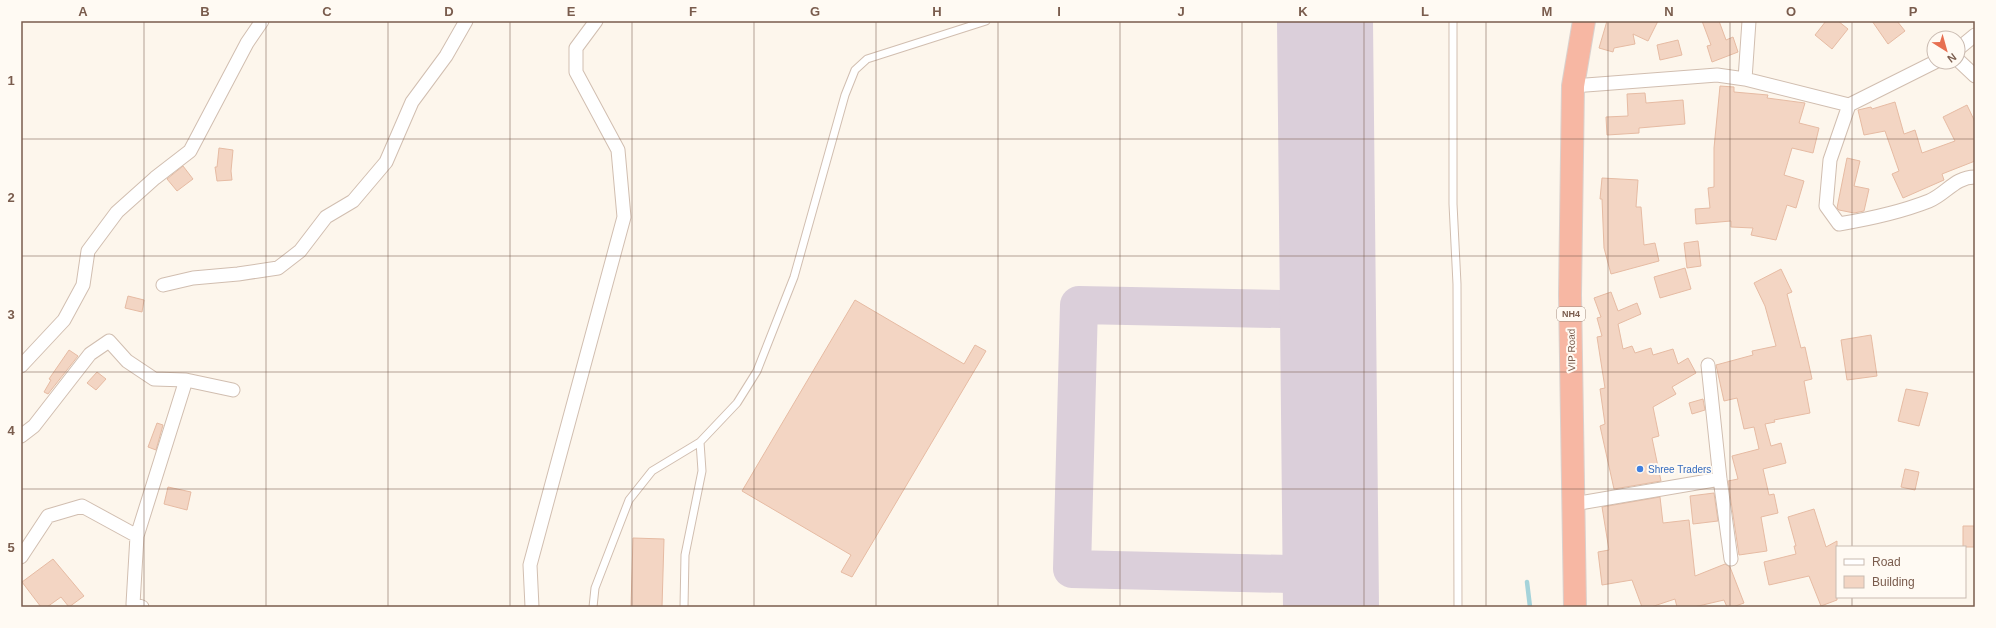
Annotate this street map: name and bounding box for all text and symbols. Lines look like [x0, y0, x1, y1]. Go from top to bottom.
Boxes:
text: A [78, 4, 88, 19]
text: B [200, 4, 210, 19]
text: C [322, 4, 332, 19]
text: D [444, 4, 454, 19]
text: E [567, 4, 576, 19]
text: F [689, 4, 697, 19]
text: G [810, 4, 820, 19]
text: H [932, 4, 942, 19]
text: I [1057, 4, 1061, 19]
text: J [1177, 4, 1185, 19]
text: K [1298, 4, 1308, 19]
text: L [1421, 4, 1429, 19]
text: M [1542, 4, 1552, 19]
text: N [1664, 4, 1674, 19]
text: O [1786, 4, 1796, 19]
text: P [1909, 4, 1918, 19]
north arrow [1926, 30, 1966, 70]
text: N [1945, 51, 1959, 65]
text: 1 [7, 73, 15, 88]
text: 2 [7, 190, 15, 205]
text: 3 [7, 307, 15, 322]
road number: NH4 [1557, 307, 1585, 321]
street label: VIP Road [1566, 329, 1577, 371]
text: 4 [7, 423, 15, 438]
marker: Shree Traders [1635, 464, 1645, 474]
place label: Shree Traders [1648, 464, 1711, 475]
text: 5 [7, 540, 15, 555]
legend [1836, 546, 1966, 598]
text: Road [1872, 555, 1901, 569]
text: Building [1872, 575, 1915, 589]

